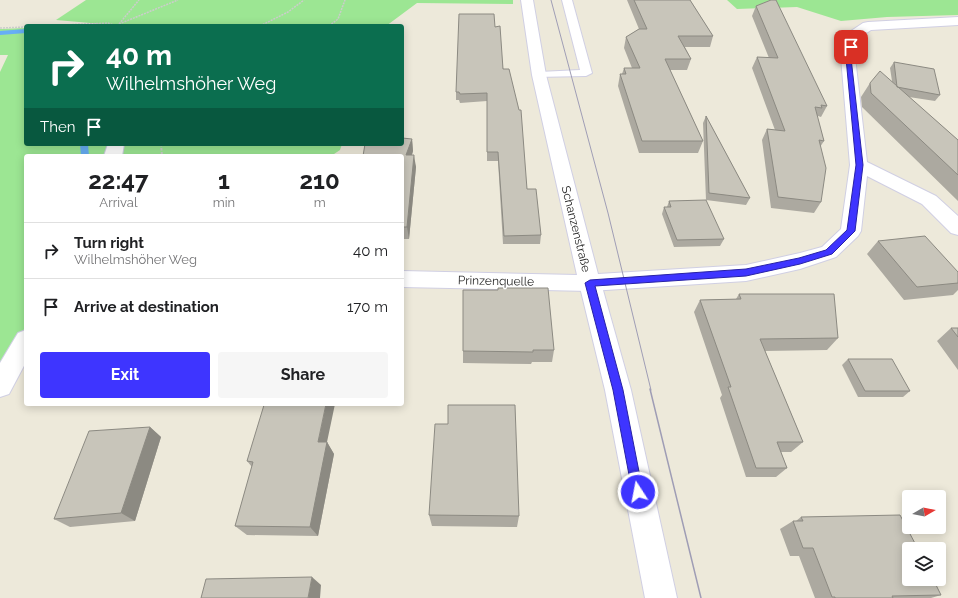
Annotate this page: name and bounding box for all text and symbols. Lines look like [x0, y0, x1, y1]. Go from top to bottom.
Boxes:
pin [834, 30, 868, 64]
icon: arrive [840, 36, 862, 58]
text: 40 m [106, 39, 172, 72]
icon: right [40, 40, 92, 92]
text: Wilhelmshöher Weg [106, 73, 276, 94]
icon: arrive [83, 116, 105, 138]
text: Then [40, 118, 75, 136]
text: 22:47 [88, 166, 149, 195]
text: 1 [218, 166, 230, 195]
text: 210 [300, 166, 340, 195]
street label: Schanzenstraße [559, 184, 593, 274]
text: Arrival [99, 195, 137, 210]
text: min [213, 195, 235, 210]
text: m [314, 195, 326, 210]
text: Turn right [74, 234, 144, 252]
icon: right [40, 240, 62, 262]
text: 40 m [353, 242, 388, 260]
text: Wilhelmshöher Weg [74, 252, 197, 267]
street label: Prinzenquelle [458, 273, 534, 289]
icon: arrive [40, 296, 62, 318]
text: Arrive at destination [74, 298, 219, 316]
text: 170 m [347, 298, 388, 316]
button: Exit [40, 352, 210, 398]
button: Share [218, 352, 388, 398]
position arrow [617, 471, 659, 513]
north arrow [902, 490, 946, 534]
map controls [902, 490, 946, 586]
button: layers [902, 542, 946, 586]

